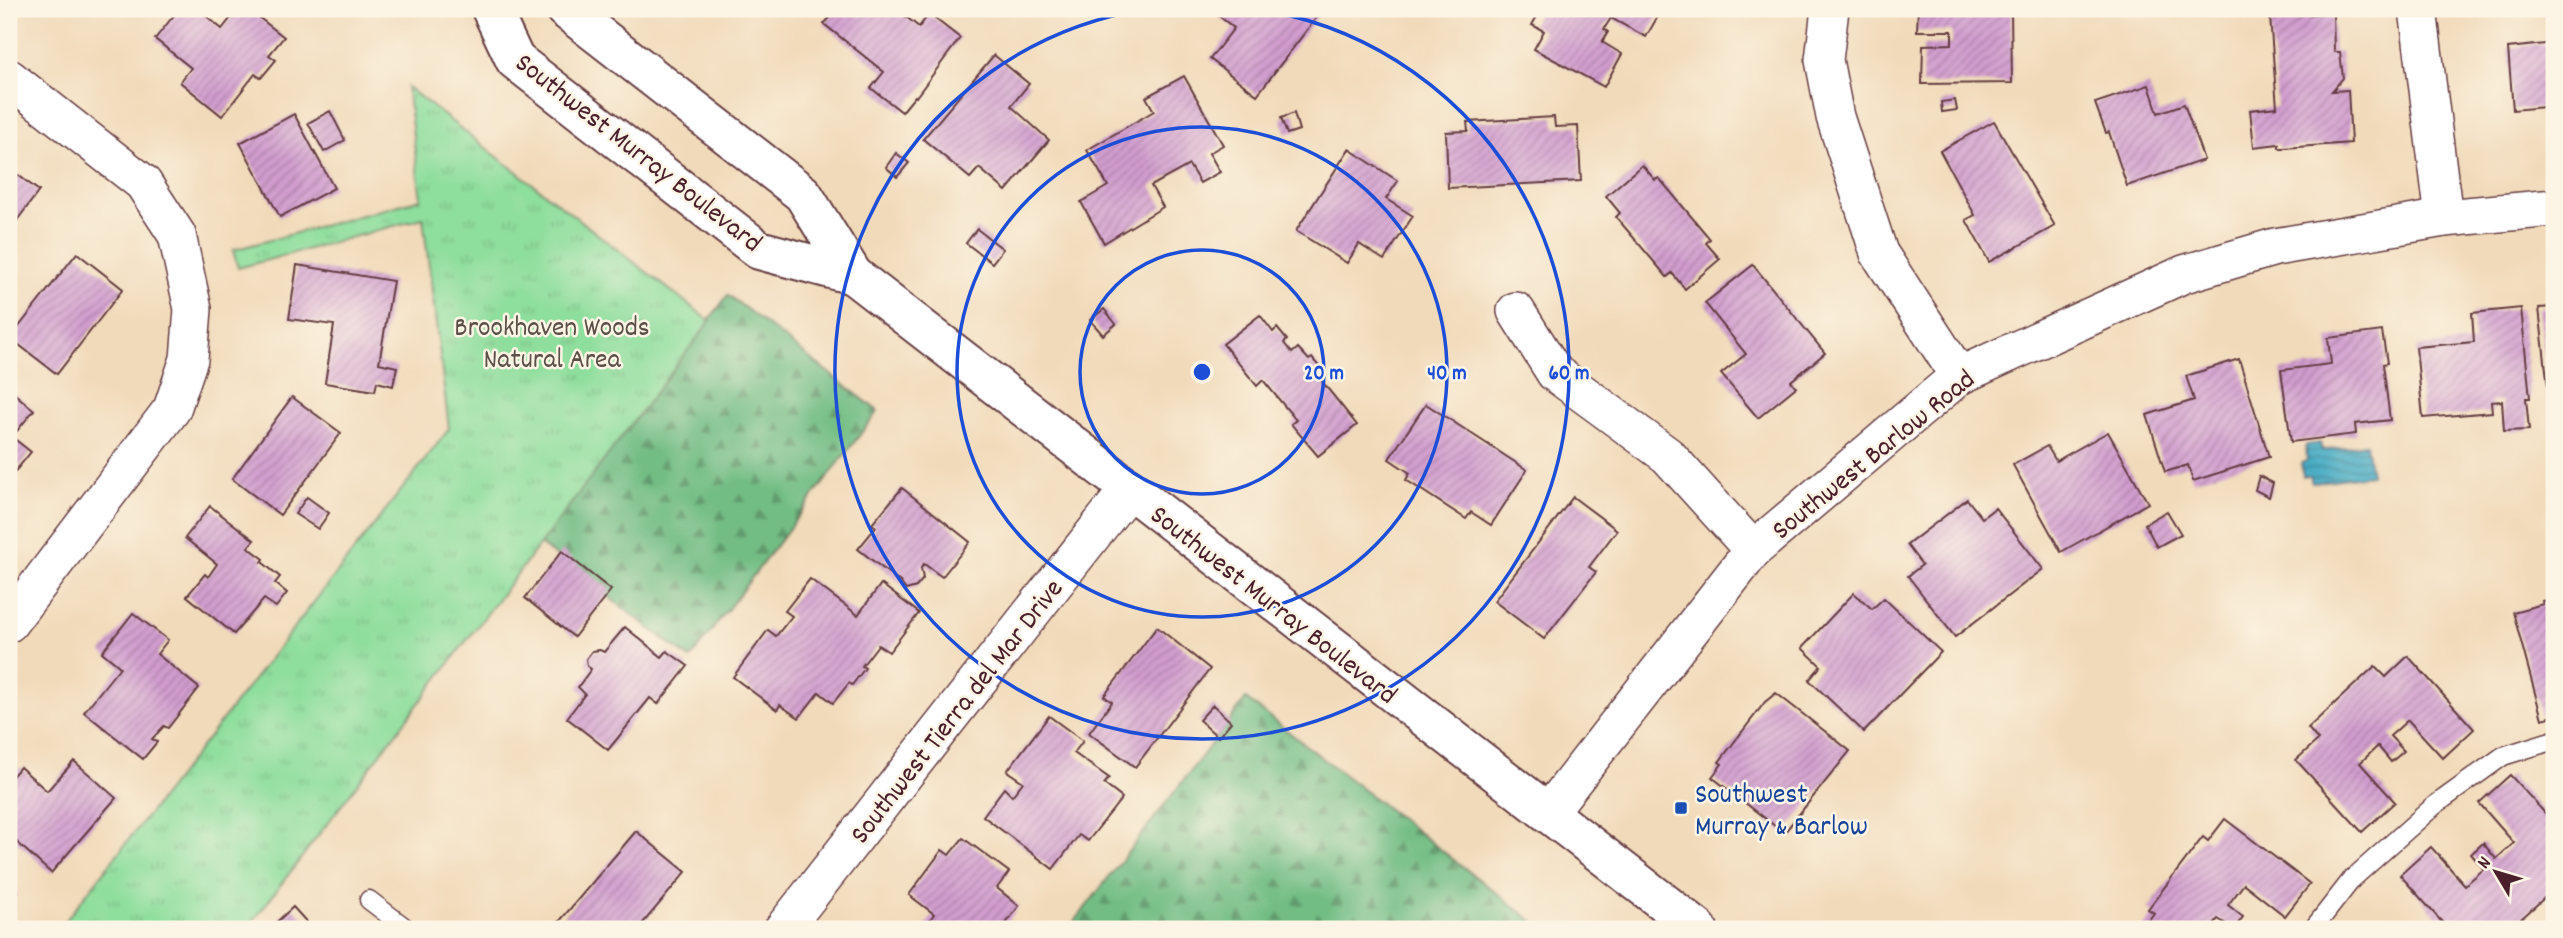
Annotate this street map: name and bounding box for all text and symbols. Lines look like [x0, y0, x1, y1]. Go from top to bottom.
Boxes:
street label: Southwest Murray Boulevard [505, 46, 769, 264]
park label: Brookhaven Woods Natural Area [454, 310, 650, 382]
centre of rings [1190, 360, 1214, 384]
text: 20 m [1304, 360, 1344, 390]
text: 40 m [1427, 360, 1467, 390]
text: 60 m [1549, 360, 1589, 390]
street label: Southwest Barlow Road [1765, 362, 1986, 552]
street label: Southwest Murray Boulevard [1140, 498, 1404, 716]
street label: Southwest Tierra del Mar Drive [843, 572, 1075, 854]
place label: Southwest Murray & Barlow [1695, 777, 1868, 849]
marker: Southwest Murray & Barlow [1673, 800, 1689, 816]
north arrow [2462, 836, 2532, 906]
text: N [2472, 852, 2499, 876]

